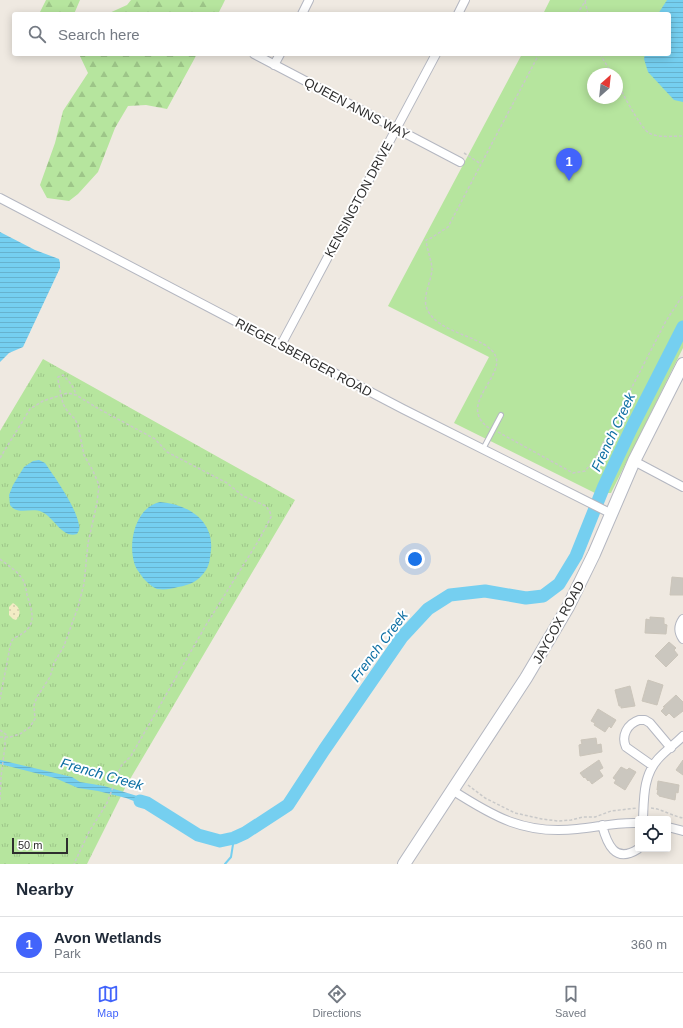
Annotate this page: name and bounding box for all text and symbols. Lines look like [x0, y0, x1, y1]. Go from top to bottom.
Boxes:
search box [12, 12, 671, 56]
icon: search [26, 23, 48, 45]
text: Search here [58, 26, 140, 43]
north arrow [587, 68, 623, 104]
street label: QUEEN ANNS WAY [302, 74, 412, 143]
street label: KENSINGTON DRIVE [322, 138, 396, 260]
pin: 1 [556, 148, 582, 181]
street label: RIEGELSBERGER ROAD [233, 315, 375, 400]
water label: French Creek [588, 389, 639, 474]
your location [405, 549, 425, 569]
street label: JAYCOX ROAD [530, 578, 587, 666]
water label: French Creek [347, 607, 412, 685]
water label: French Creek [59, 755, 146, 794]
map controls [635, 816, 671, 852]
button: locate [635, 816, 671, 852]
scale bar [12, 836, 68, 855]
text: 50 m [18, 839, 42, 851]
text: Nearby [16, 880, 74, 899]
text: Avon Wetlands [54, 929, 162, 946]
text: 1 [25, 937, 33, 952]
text: 360 m [631, 937, 667, 952]
text: Park [54, 946, 81, 961]
tab: Map [97, 983, 119, 1019]
tab: Directions [312, 983, 361, 1019]
tab: Saved [555, 983, 586, 1019]

